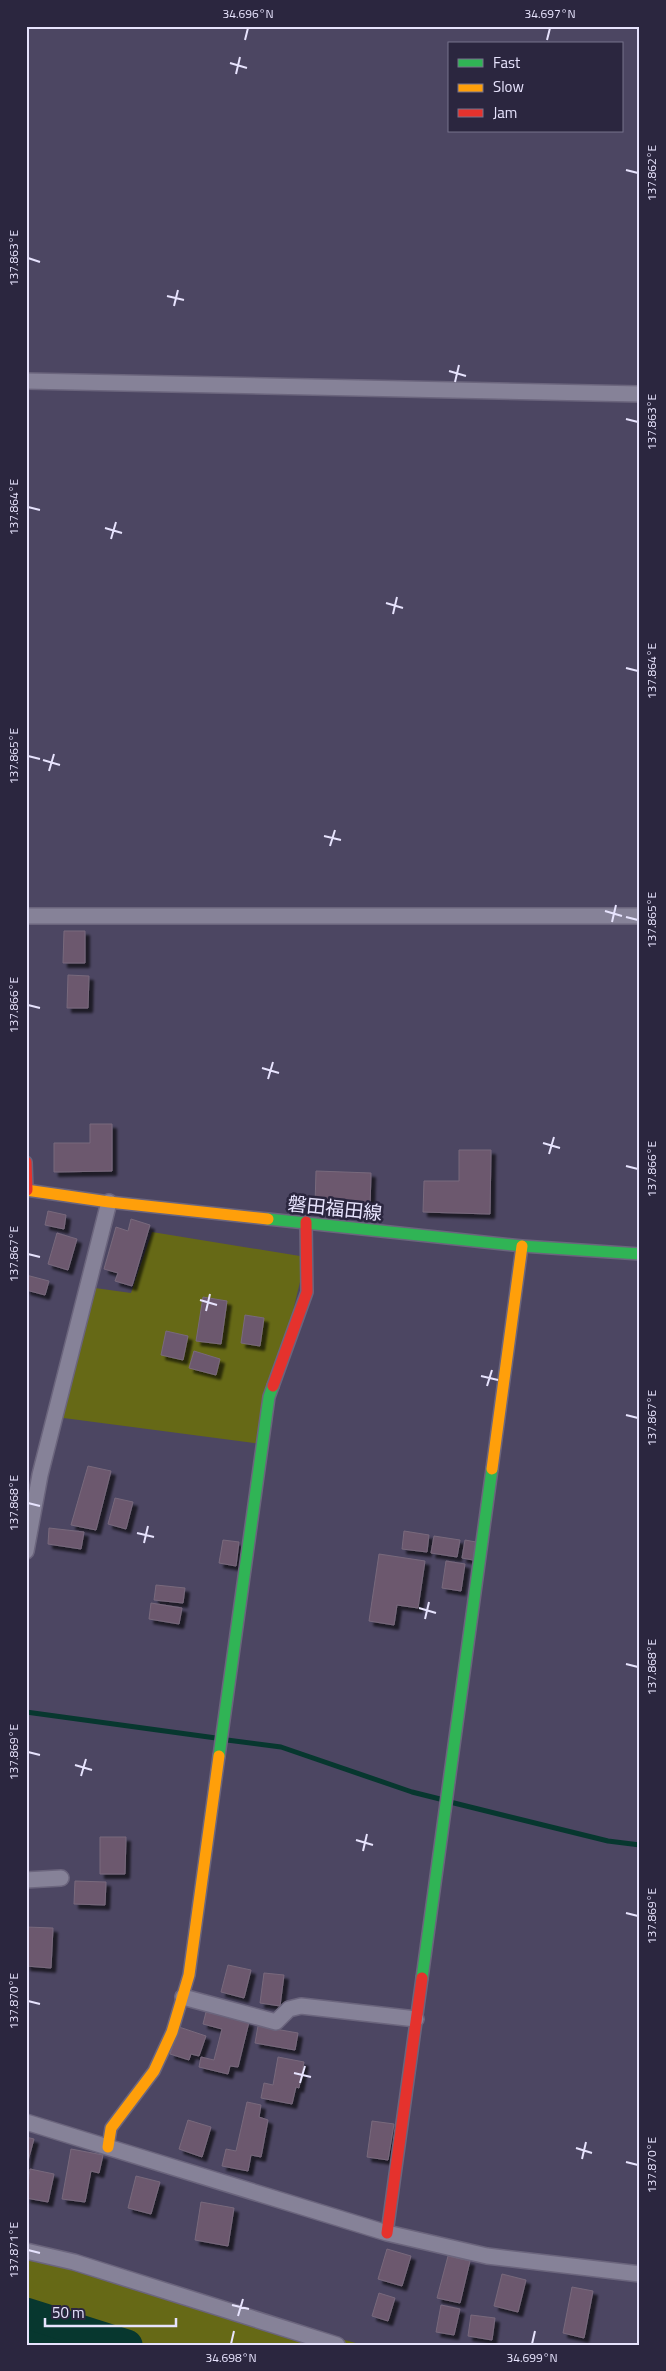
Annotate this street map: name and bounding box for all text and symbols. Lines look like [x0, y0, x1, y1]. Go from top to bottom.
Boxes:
text: 34.696°N [222, 4, 274, 23]
text: 34.697°N [524, 4, 576, 23]
legend [448, 42, 624, 132]
text: Fast [493, 51, 521, 74]
text: Slow [493, 75, 524, 98]
text: Jam [493, 101, 517, 124]
text: 137.862°E [642, 145, 661, 201]
text: 137.863°E [4, 230, 23, 286]
text: 137.863°E [642, 394, 661, 450]
text: 137.864°E [4, 479, 23, 535]
text: 137.864°E [642, 643, 661, 699]
text: 137.865°E [4, 728, 23, 784]
text: 137.865°E [642, 892, 661, 948]
text: 137.866°E [4, 977, 23, 1033]
text: 137.866°E [642, 1141, 661, 1197]
street label: 磐田福田線 [286, 1188, 384, 1227]
text: 137.867°E [4, 1226, 23, 1282]
text: 137.867°E [642, 1390, 661, 1446]
text: 137.868°E [4, 1475, 23, 1531]
text: 137.868°E [642, 1639, 661, 1695]
text: 137.869°E [4, 1724, 23, 1780]
text: 137.869°E [642, 1888, 661, 1944]
text: 137.870°E [4, 1973, 23, 2029]
text: 137.870°E [642, 2137, 661, 2193]
text: 137.871°E [4, 2222, 23, 2278]
scale bar [45, 2296, 176, 2328]
text: 50 m [52, 2301, 85, 2324]
text: 34.698°N [205, 2348, 257, 2367]
text: 34.699°N [506, 2348, 558, 2367]

